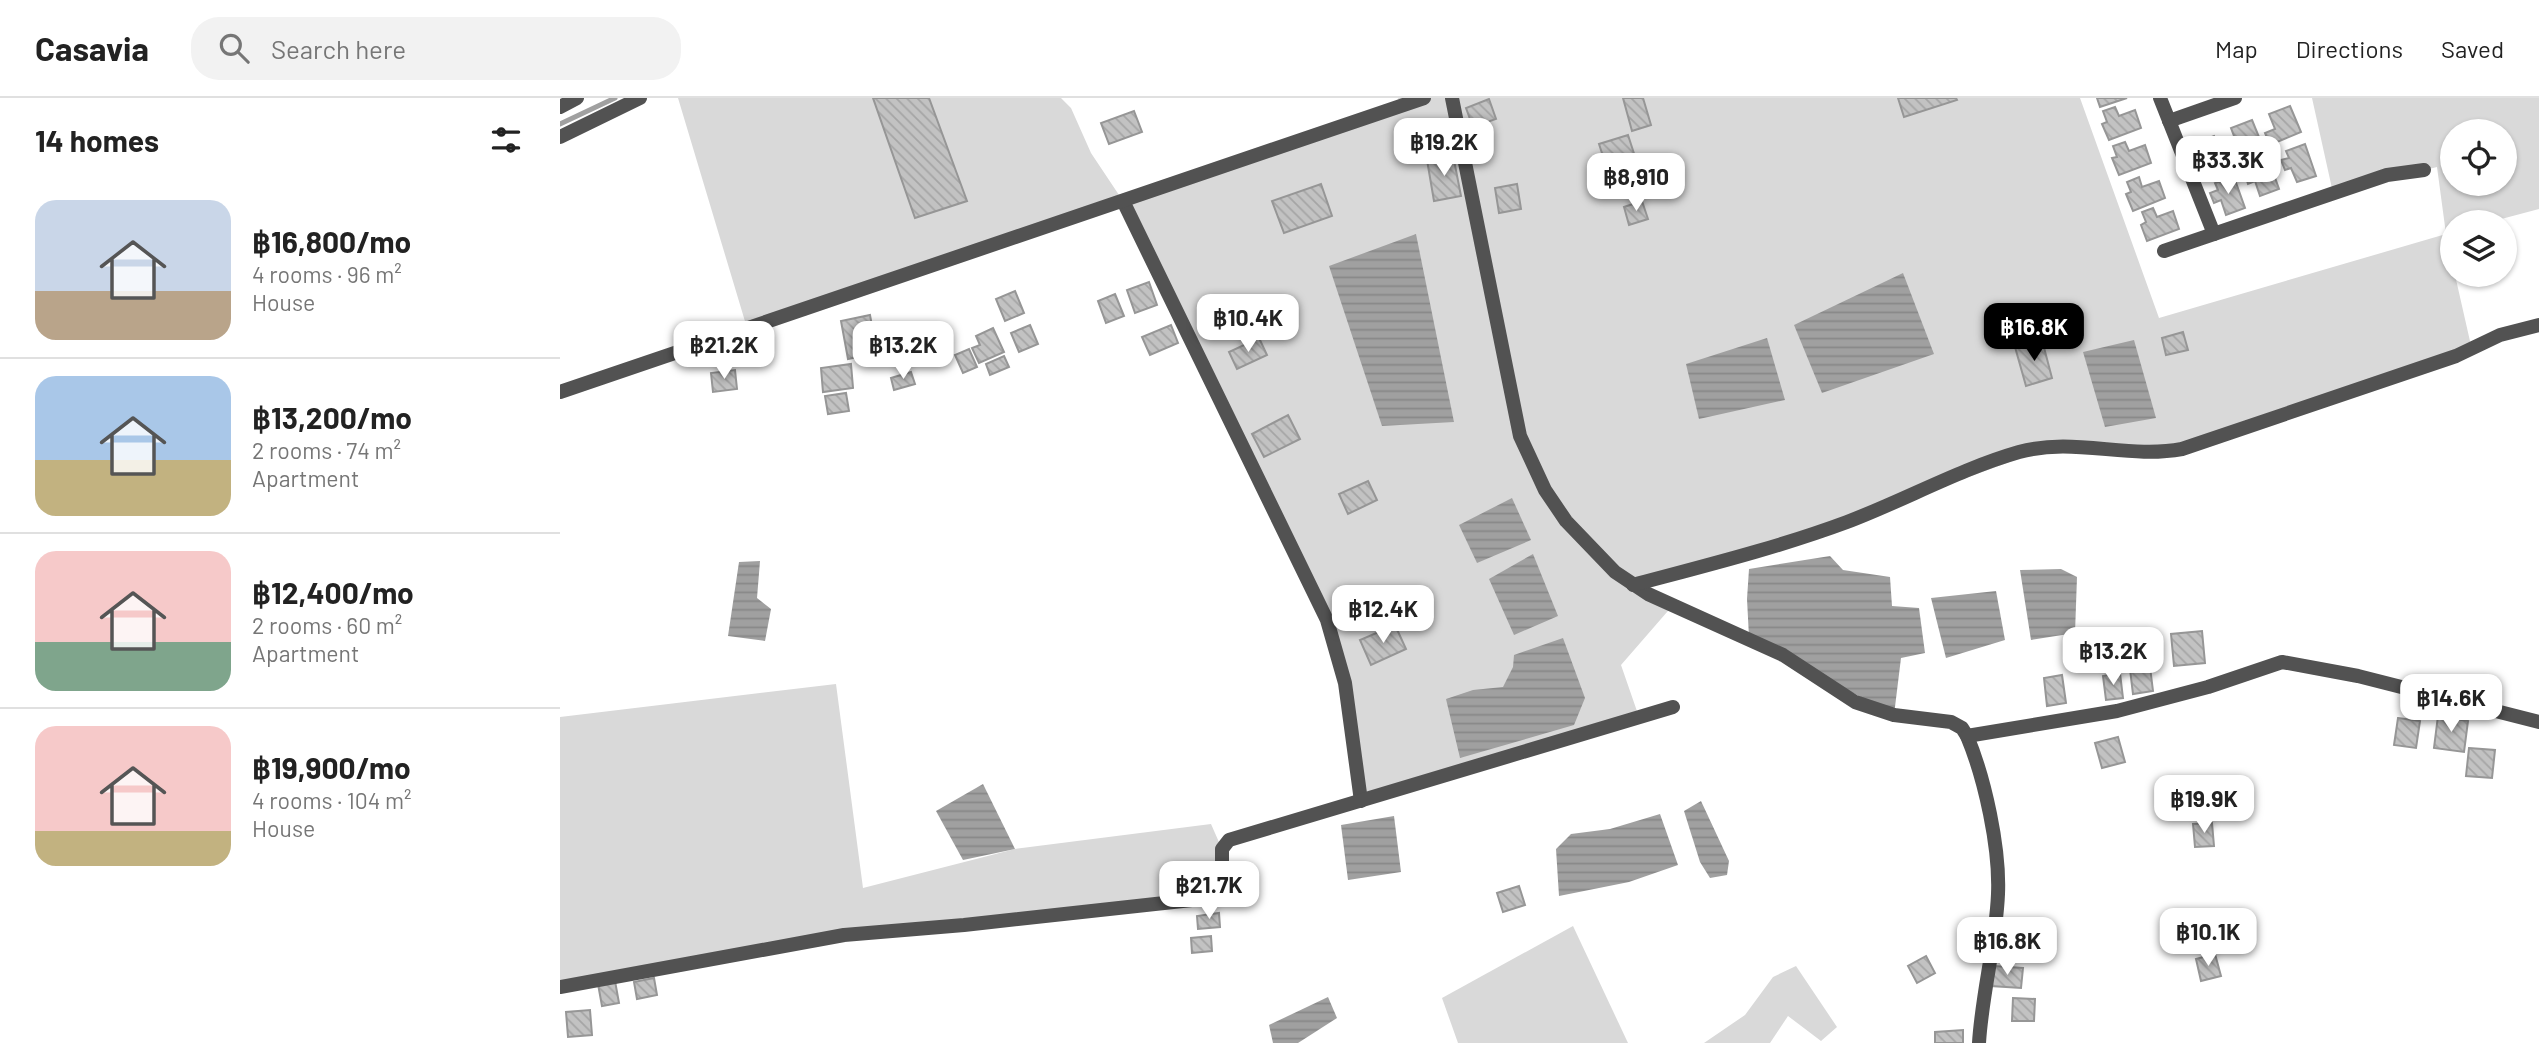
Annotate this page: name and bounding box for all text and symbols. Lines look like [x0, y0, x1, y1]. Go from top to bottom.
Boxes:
search box [191, 17, 681, 80]
text: Casavia [35, 28, 149, 68]
icon: search [215, 29, 253, 67]
text: Search here [271, 33, 406, 64]
text: Map [2215, 34, 2258, 63]
text: Directions [2296, 34, 2403, 63]
text: Saved [2441, 34, 2504, 63]
pin: ฿19.2K [1387, 118, 1501, 178]
map controls [2440, 119, 2517, 287]
button: locate [2440, 119, 2517, 196]
icon: filters [487, 121, 525, 159]
text: 14 homes [35, 122, 159, 158]
text: ฿19.2K [1410, 127, 1478, 155]
pin: ฿33.3K [2171, 136, 2285, 196]
text: ฿33.3K [2192, 145, 2264, 173]
pin: ฿8,910 [1579, 153, 1693, 213]
text: ฿8,910 [1603, 162, 1669, 190]
button: layers [2440, 210, 2517, 287]
text: ฿16,800/mo [252, 223, 411, 259]
icon: home [91, 228, 175, 312]
text: 4 rooms · 96 m² [252, 260, 402, 288]
text: House [252, 288, 315, 316]
pin: ฿10.4K [1191, 294, 1305, 354]
text: ฿10.4K [1213, 303, 1283, 331]
pin: ฿16.8K [1977, 303, 2091, 363]
text: ฿16.8K [2000, 312, 2068, 340]
pin: ฿21.2K [667, 322, 781, 381]
pin: ฿13.2K [846, 322, 960, 381]
text: ฿21.2K [689, 330, 759, 358]
text: ฿13.2K [869, 330, 937, 358]
text: ฿13,200/mo [252, 399, 412, 435]
icon: home [91, 404, 175, 488]
text: 2 rooms · 74 m² [252, 436, 401, 464]
text: Apartment [252, 464, 359, 492]
text: ฿12,400/mo [252, 574, 414, 610]
icon: home [91, 579, 175, 663]
pin: ฿12.4K [1326, 586, 1440, 645]
text: ฿12.4K [1348, 594, 1418, 622]
text: 2 rooms · 60 m² [252, 611, 402, 639]
pin: ฿13.2K [2056, 628, 2170, 687]
text: ฿13.2K [2079, 636, 2147, 664]
text: Apartment [252, 639, 359, 667]
pin: ฿14.6K [2394, 674, 2508, 734]
text: ฿14.6K [2416, 683, 2486, 711]
text: ฿19,900/mo [252, 749, 411, 785]
icon: home [91, 754, 175, 838]
pin: ฿19.9K [2147, 776, 2261, 835]
text: ฿19.9K [2170, 784, 2238, 812]
text: 4 rooms · 104 m² [252, 786, 412, 814]
text: House [252, 814, 315, 842]
pin: ฿21.7K [1152, 862, 1266, 921]
text: ฿21.7K [1175, 870, 1243, 898]
pin: ฿10.1K [2151, 908, 2265, 968]
text: ฿10.1K [2176, 917, 2240, 945]
pin: ฿16.8K [1950, 918, 2064, 977]
text: ฿16.8K [1973, 926, 2041, 954]

